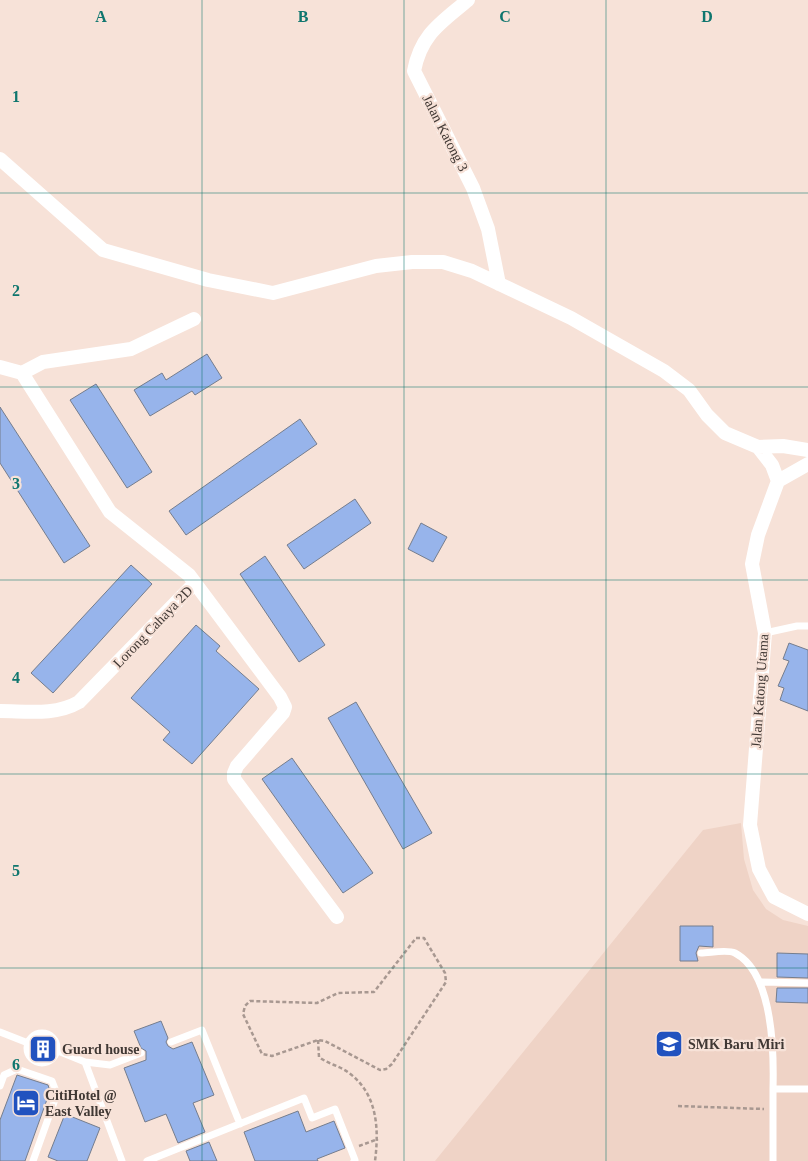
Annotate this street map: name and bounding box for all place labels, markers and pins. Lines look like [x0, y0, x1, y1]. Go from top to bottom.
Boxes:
school or university icon: SMK Baru Miri [654, 1029, 684, 1059]
building icon: Guard house [28, 1034, 58, 1064]
place label: SMK Baru Miri [688, 1037, 785, 1052]
place label: Guard house [62, 1042, 139, 1057]
hotel icon: CitiHotel @ East Valley [11, 1088, 41, 1118]
place label: CitiHotel @ East Valley [45, 1088, 117, 1119]

